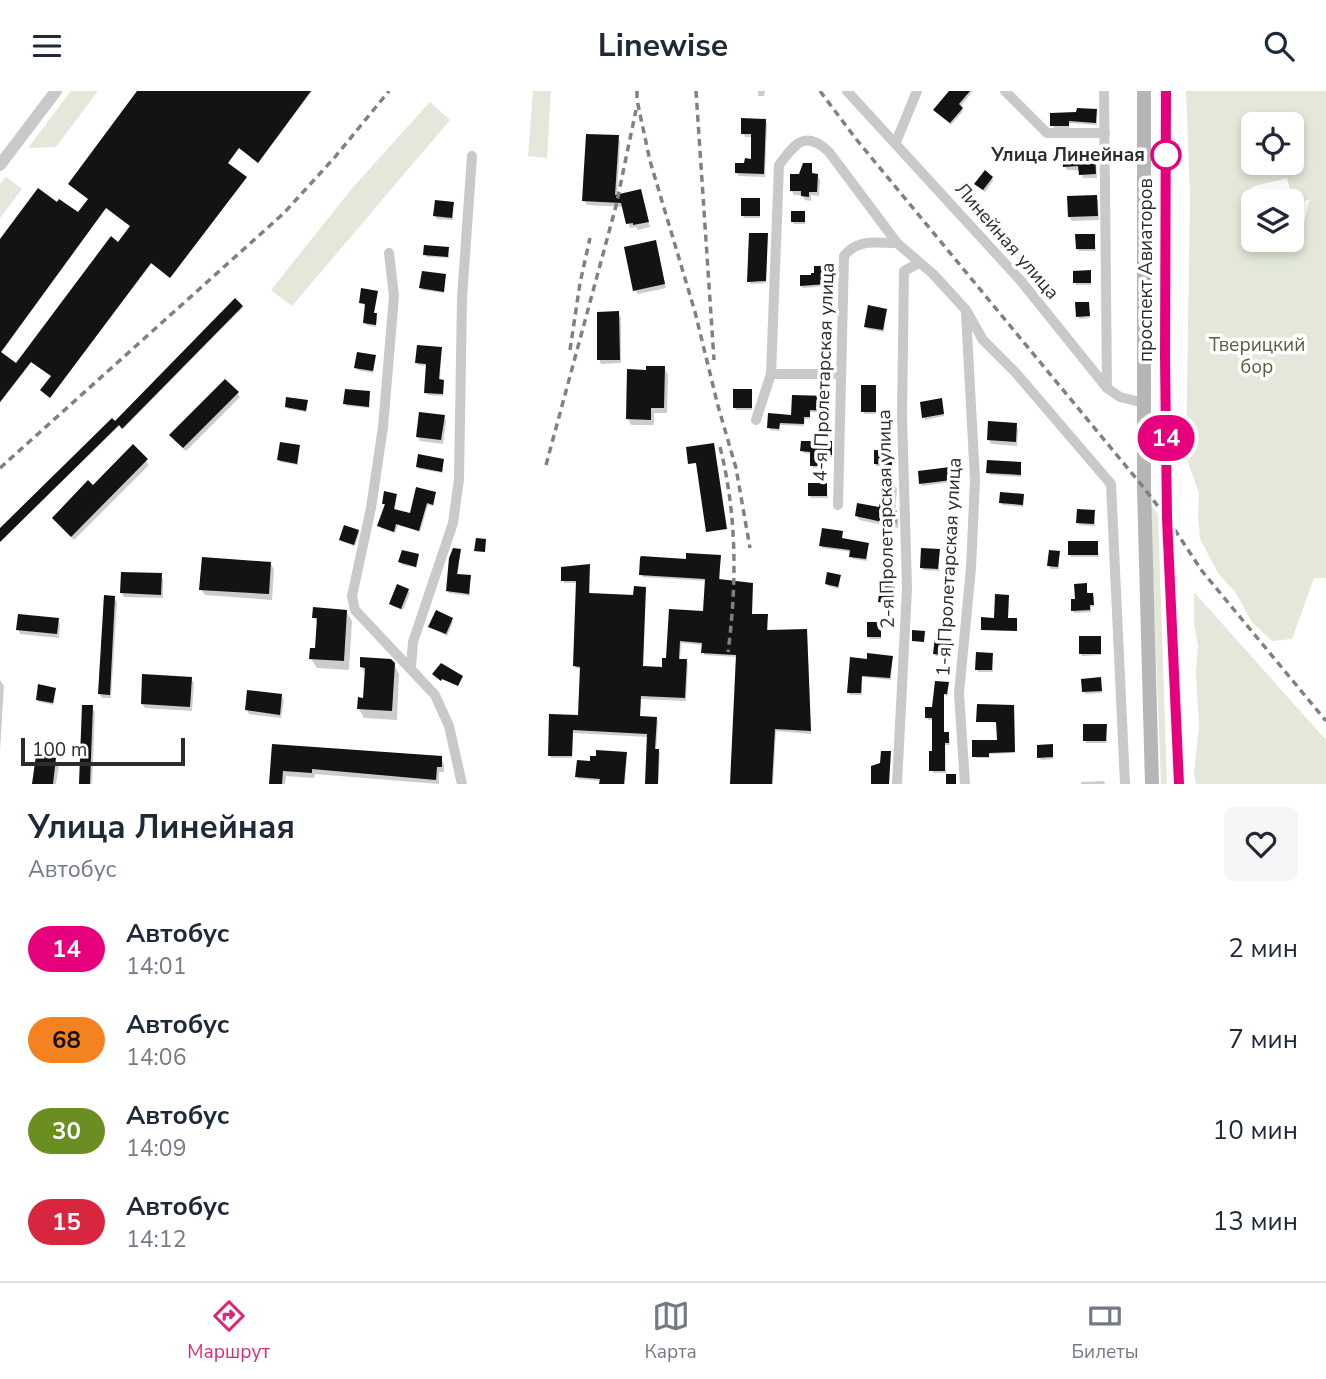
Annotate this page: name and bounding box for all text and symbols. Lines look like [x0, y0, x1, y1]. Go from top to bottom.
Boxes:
text: Linewise [598, 24, 728, 67]
icon: menu [28, 27, 66, 65]
icon: search [1260, 27, 1298, 65]
map controls [1241, 112, 1304, 252]
button: locate [1241, 112, 1304, 175]
marker: Улица Линейная [1151, 140, 1181, 170]
place label: Улица Линейная [990, 142, 1145, 168]
street label: Линейная улица [949, 177, 1065, 305]
street label: проспект Авиаторов [1133, 178, 1159, 362]
button: layers [1241, 189, 1304, 252]
street label: 4-я Пролетарская улица [807, 262, 841, 482]
park label: Тверицкий бор [1209, 332, 1305, 380]
street label: 2-я Пролетарская улица [871, 409, 901, 629]
line badge: 14 [1134, 415, 1198, 461]
text: 14 [1152, 422, 1180, 454]
street label: 1-я Пролетарская улица [930, 457, 968, 677]
scale bar [21, 735, 186, 767]
text: 100 m [32, 737, 87, 763]
text: Улица Линейная [28, 805, 295, 850]
button: heart [1224, 807, 1298, 881]
text: Автобус [28, 854, 116, 885]
text: Автобус [126, 916, 229, 951]
text: 2 мин [1228, 931, 1298, 966]
text: 14 [52, 933, 81, 965]
text: 14:01 [126, 951, 186, 982]
text: Автобус [126, 1007, 229, 1042]
text: 7 мин [1228, 1022, 1298, 1057]
text: 68 [52, 1024, 81, 1056]
text: 14:06 [126, 1042, 186, 1073]
text: Автобус [126, 1098, 229, 1133]
text: 10 мин [1213, 1113, 1298, 1148]
text: 30 [52, 1115, 81, 1147]
text: 14:09 [126, 1133, 186, 1164]
text: Автобус [126, 1189, 229, 1224]
text: 13 мин [1213, 1204, 1298, 1239]
text: 15 [52, 1206, 81, 1238]
text: 14:12 [126, 1224, 186, 1255]
tab: Маршрут [187, 1297, 270, 1365]
tab: Карта [645, 1297, 697, 1365]
tab: Билеты [1072, 1297, 1139, 1365]

